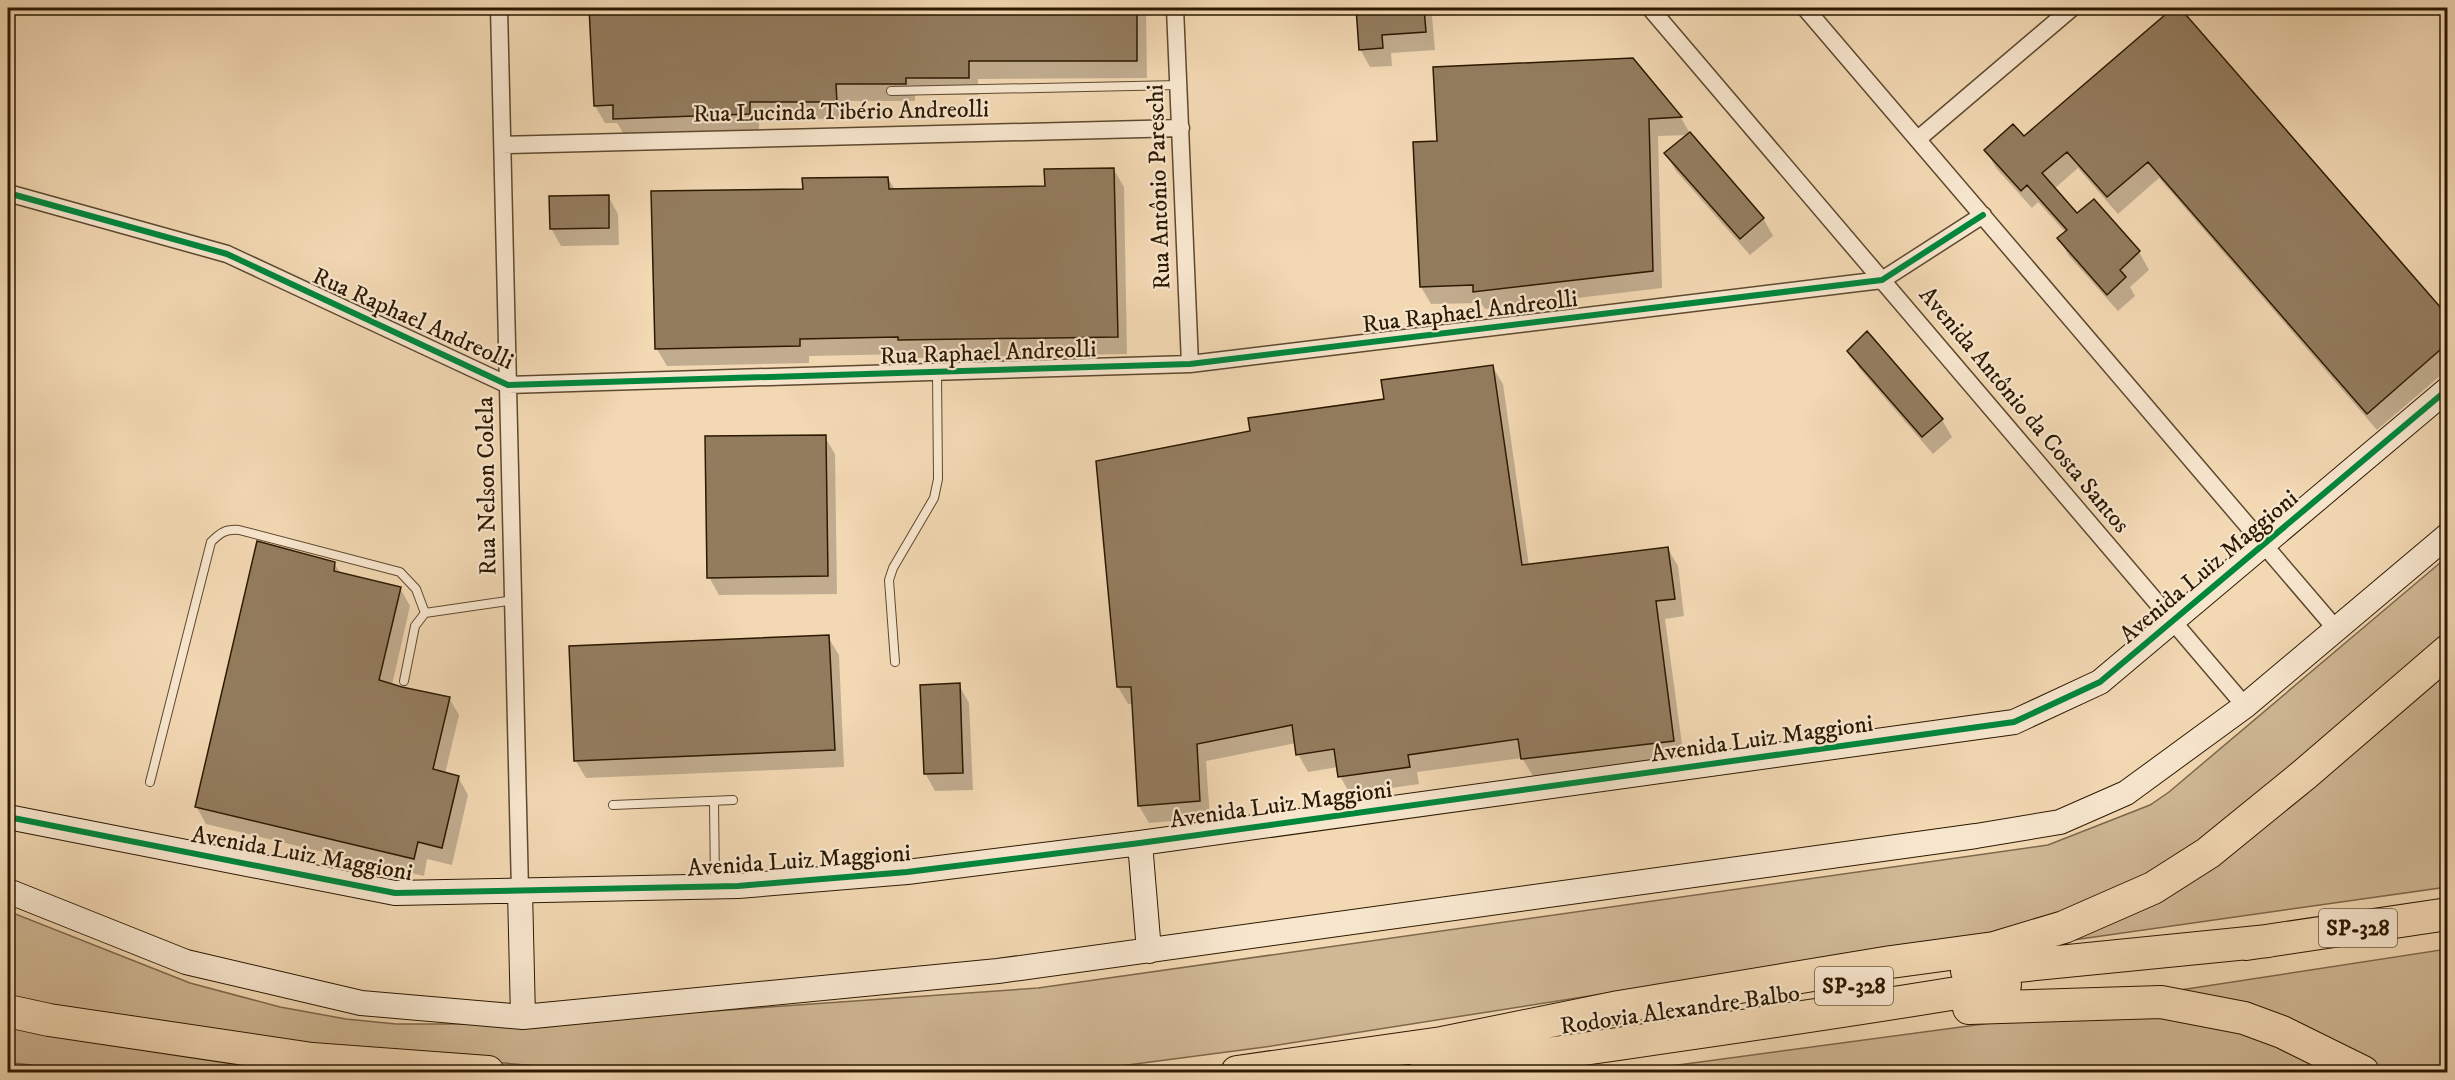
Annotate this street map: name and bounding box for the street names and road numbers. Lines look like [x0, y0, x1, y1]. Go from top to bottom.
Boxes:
street label: Rua Antônio Pareschi [1140, 84, 1178, 290]
street label: Rua Lucinda Tibério Andreolli [693, 94, 989, 130]
street label: Rua Raphael Andreolli [308, 261, 518, 377]
street label: Avenida Antônio da Costa Santos [1912, 281, 2136, 539]
street label: Rua Raphael Andreolli [1361, 284, 1579, 340]
street label: Rua Raphael Andreolli [879, 334, 1097, 372]
street label: Rua Nelson Colela [470, 396, 504, 576]
street label: Avenida Luiz Maggioni [2114, 484, 2304, 650]
street label: Avenida Luiz Maggioni [1649, 709, 1875, 769]
street label: Avenida Luiz Maggioni [1168, 775, 1394, 835]
street label: Avenida Luiz Maggioni [189, 820, 415, 888]
street label: Avenida Luiz Maggioni [686, 838, 912, 884]
road number: SP-328 [2319, 909, 2397, 947]
road number: SP-328 [1815, 967, 1893, 1005]
street label: Rodovia Alexandre Balbo [1558, 978, 1802, 1042]

